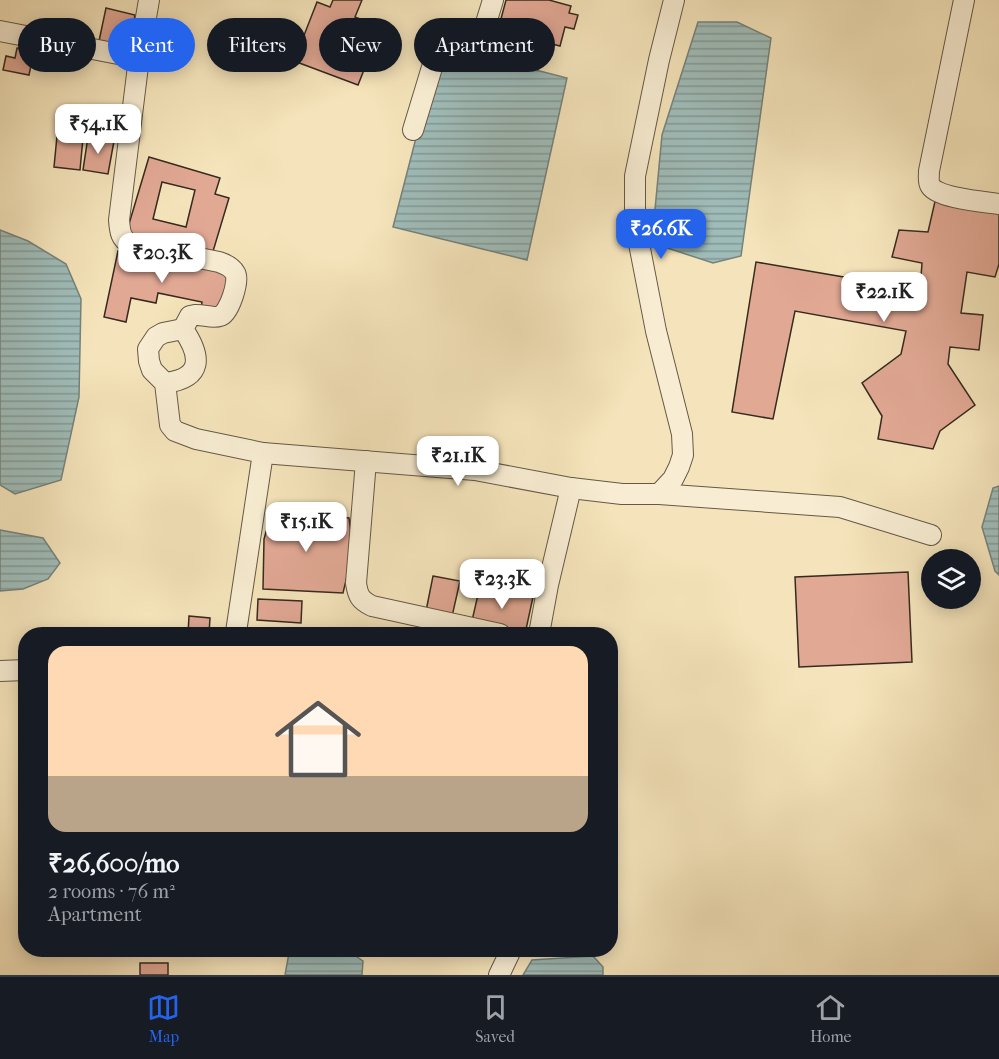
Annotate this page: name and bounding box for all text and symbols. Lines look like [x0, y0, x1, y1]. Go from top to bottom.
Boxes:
chip: Buy [18, 18, 96, 72]
chip: Rent [108, 18, 195, 72]
chip: Filters [207, 18, 307, 72]
chip: New [319, 18, 402, 72]
chip: Apartment [414, 18, 555, 72]
pin: ₹54.1K [49, 104, 147, 155]
text: ₹54.1K [69, 112, 127, 135]
pin: ₹26.6K [612, 209, 710, 260]
text: ₹26.6K [630, 217, 692, 240]
pin: ₹20.3K [113, 233, 211, 284]
text: ₹20.3K [132, 241, 192, 264]
pin: ₹22.1K [835, 272, 933, 323]
text: ₹22.1K [855, 280, 913, 303]
pin: ₹21.1K [409, 436, 507, 487]
text: ₹21.1K [431, 444, 485, 467]
pin: ₹15.1K [257, 502, 355, 553]
text: ₹15.1K [280, 510, 332, 533]
map controls [921, 549, 981, 609]
button: layers [921, 549, 981, 609]
pin: ₹23.3K [453, 559, 551, 610]
text: ₹23.3K [474, 567, 530, 590]
icon: home [264, 685, 372, 793]
text: ₹26,600/mo [48, 848, 179, 879]
text: 2 rooms · 76 m² [48, 880, 175, 903]
text: Apartment [48, 903, 142, 926]
tab: Map [147, 991, 180, 1046]
tab: Saved [475, 991, 515, 1046]
tab: Home [810, 991, 852, 1046]

